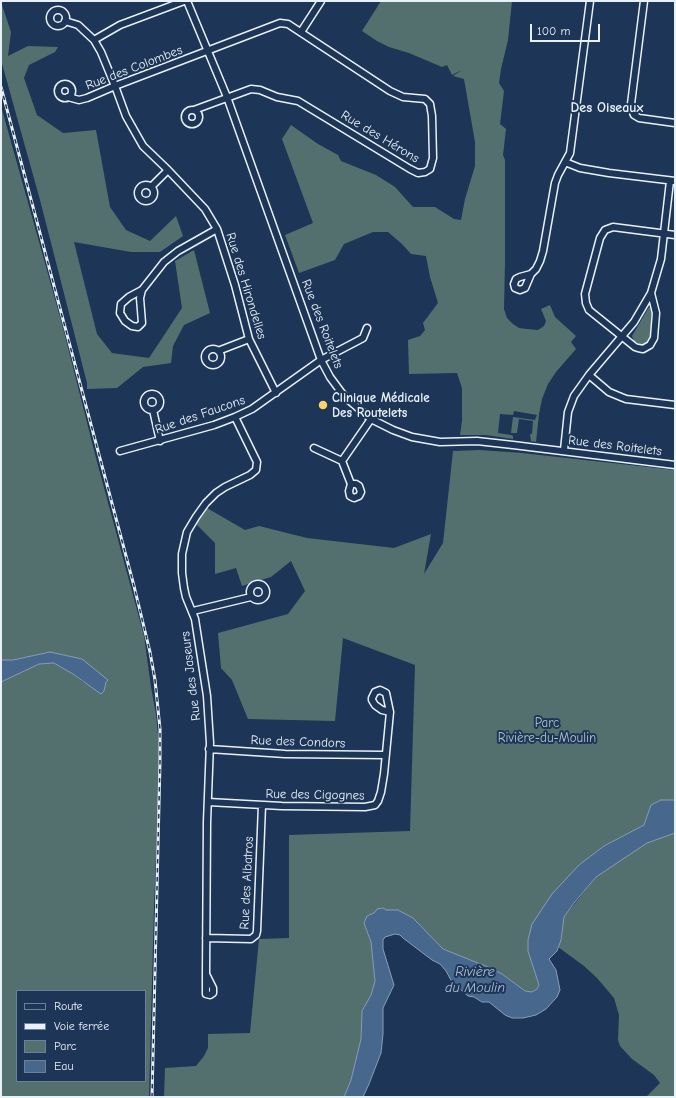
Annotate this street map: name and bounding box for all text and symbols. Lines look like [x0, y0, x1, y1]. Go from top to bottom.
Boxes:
scale bar [532, 16, 602, 42]
text: 100 m [537, 24, 570, 38]
street label: Rue des Colombes [83, 42, 185, 94]
district label: Des Oiseaux [571, 100, 643, 116]
street label: Rue des Hérons [338, 107, 422, 167]
street label: Rue des Hirondelles [222, 231, 270, 341]
street label: Rue des Roitelets [298, 277, 346, 371]
place label: Clinique Médicale Des Routelets [332, 390, 430, 421]
street label: Rue des Faucons [153, 392, 247, 438]
marker: Clinique Médicale Des Routelets [317, 399, 329, 411]
street label: Rue des Roitelets [567, 433, 663, 459]
street label: Rue des Jaseurs [178, 630, 204, 722]
park label: Parc Rivière-du-Moulin [498, 715, 596, 746]
street label: Rue des Condors [250, 733, 346, 751]
street label: Rue des Cigognes [265, 786, 365, 804]
street label: Rue des Albatros [237, 836, 257, 930]
water label: Rivière du Moulin [445, 964, 505, 996]
legend [16, 990, 146, 1082]
text: Route [54, 999, 83, 1013]
text: Voie ferrée [54, 1019, 109, 1033]
text: Parc [54, 1039, 77, 1053]
text: Eau [54, 1059, 74, 1073]

